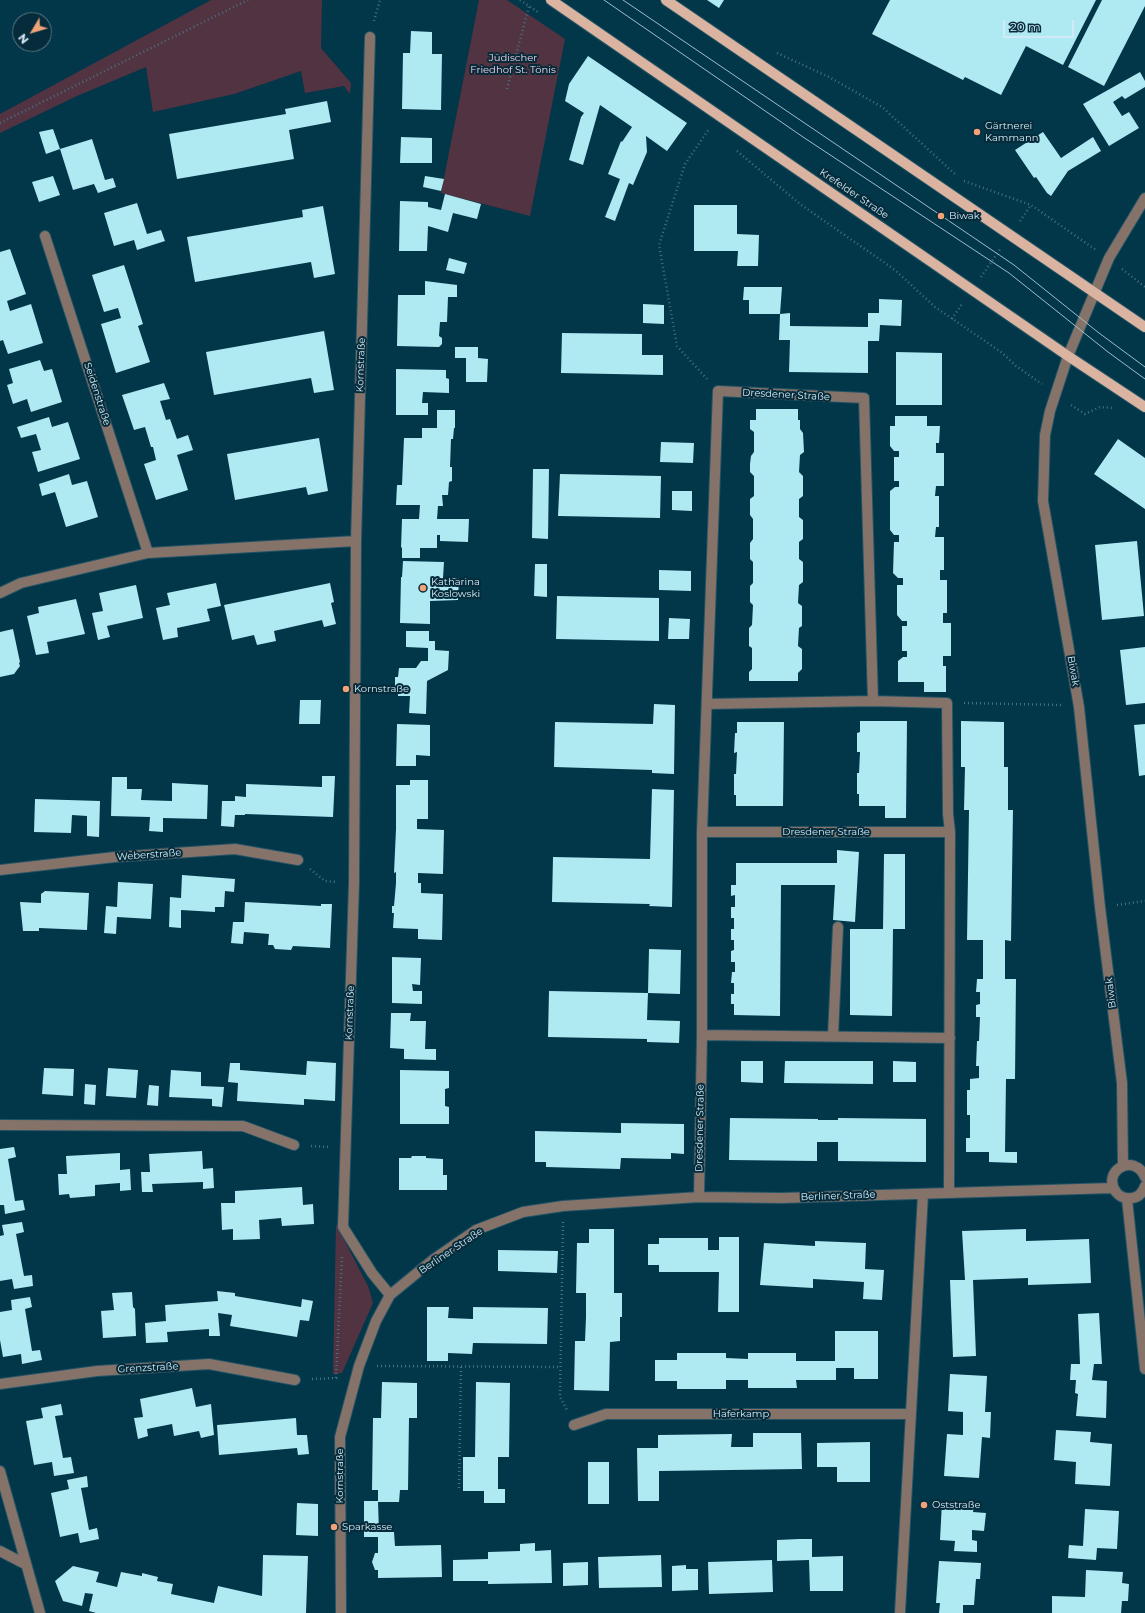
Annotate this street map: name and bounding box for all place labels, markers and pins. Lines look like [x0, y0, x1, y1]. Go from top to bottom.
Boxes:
place label: Gärtnerei Kammann [985, 120, 1039, 144]
marker: Gärtnerei Kammann [972, 127, 982, 137]
place label: Biwak [949, 210, 980, 222]
marker: Biwak [936, 211, 946, 221]
place label: Katharina Koslowski [431, 576, 480, 600]
marker: Katharina Koslowski [418, 583, 428, 593]
place label: Kornstraße [354, 683, 409, 695]
marker: Kornstraße [341, 684, 351, 694]
place label: Oststraße [932, 1499, 980, 1511]
marker: Oststraße [919, 1500, 929, 1510]
place label: Sparkasse [342, 1521, 392, 1533]
marker: Sparkasse [329, 1522, 339, 1532]

